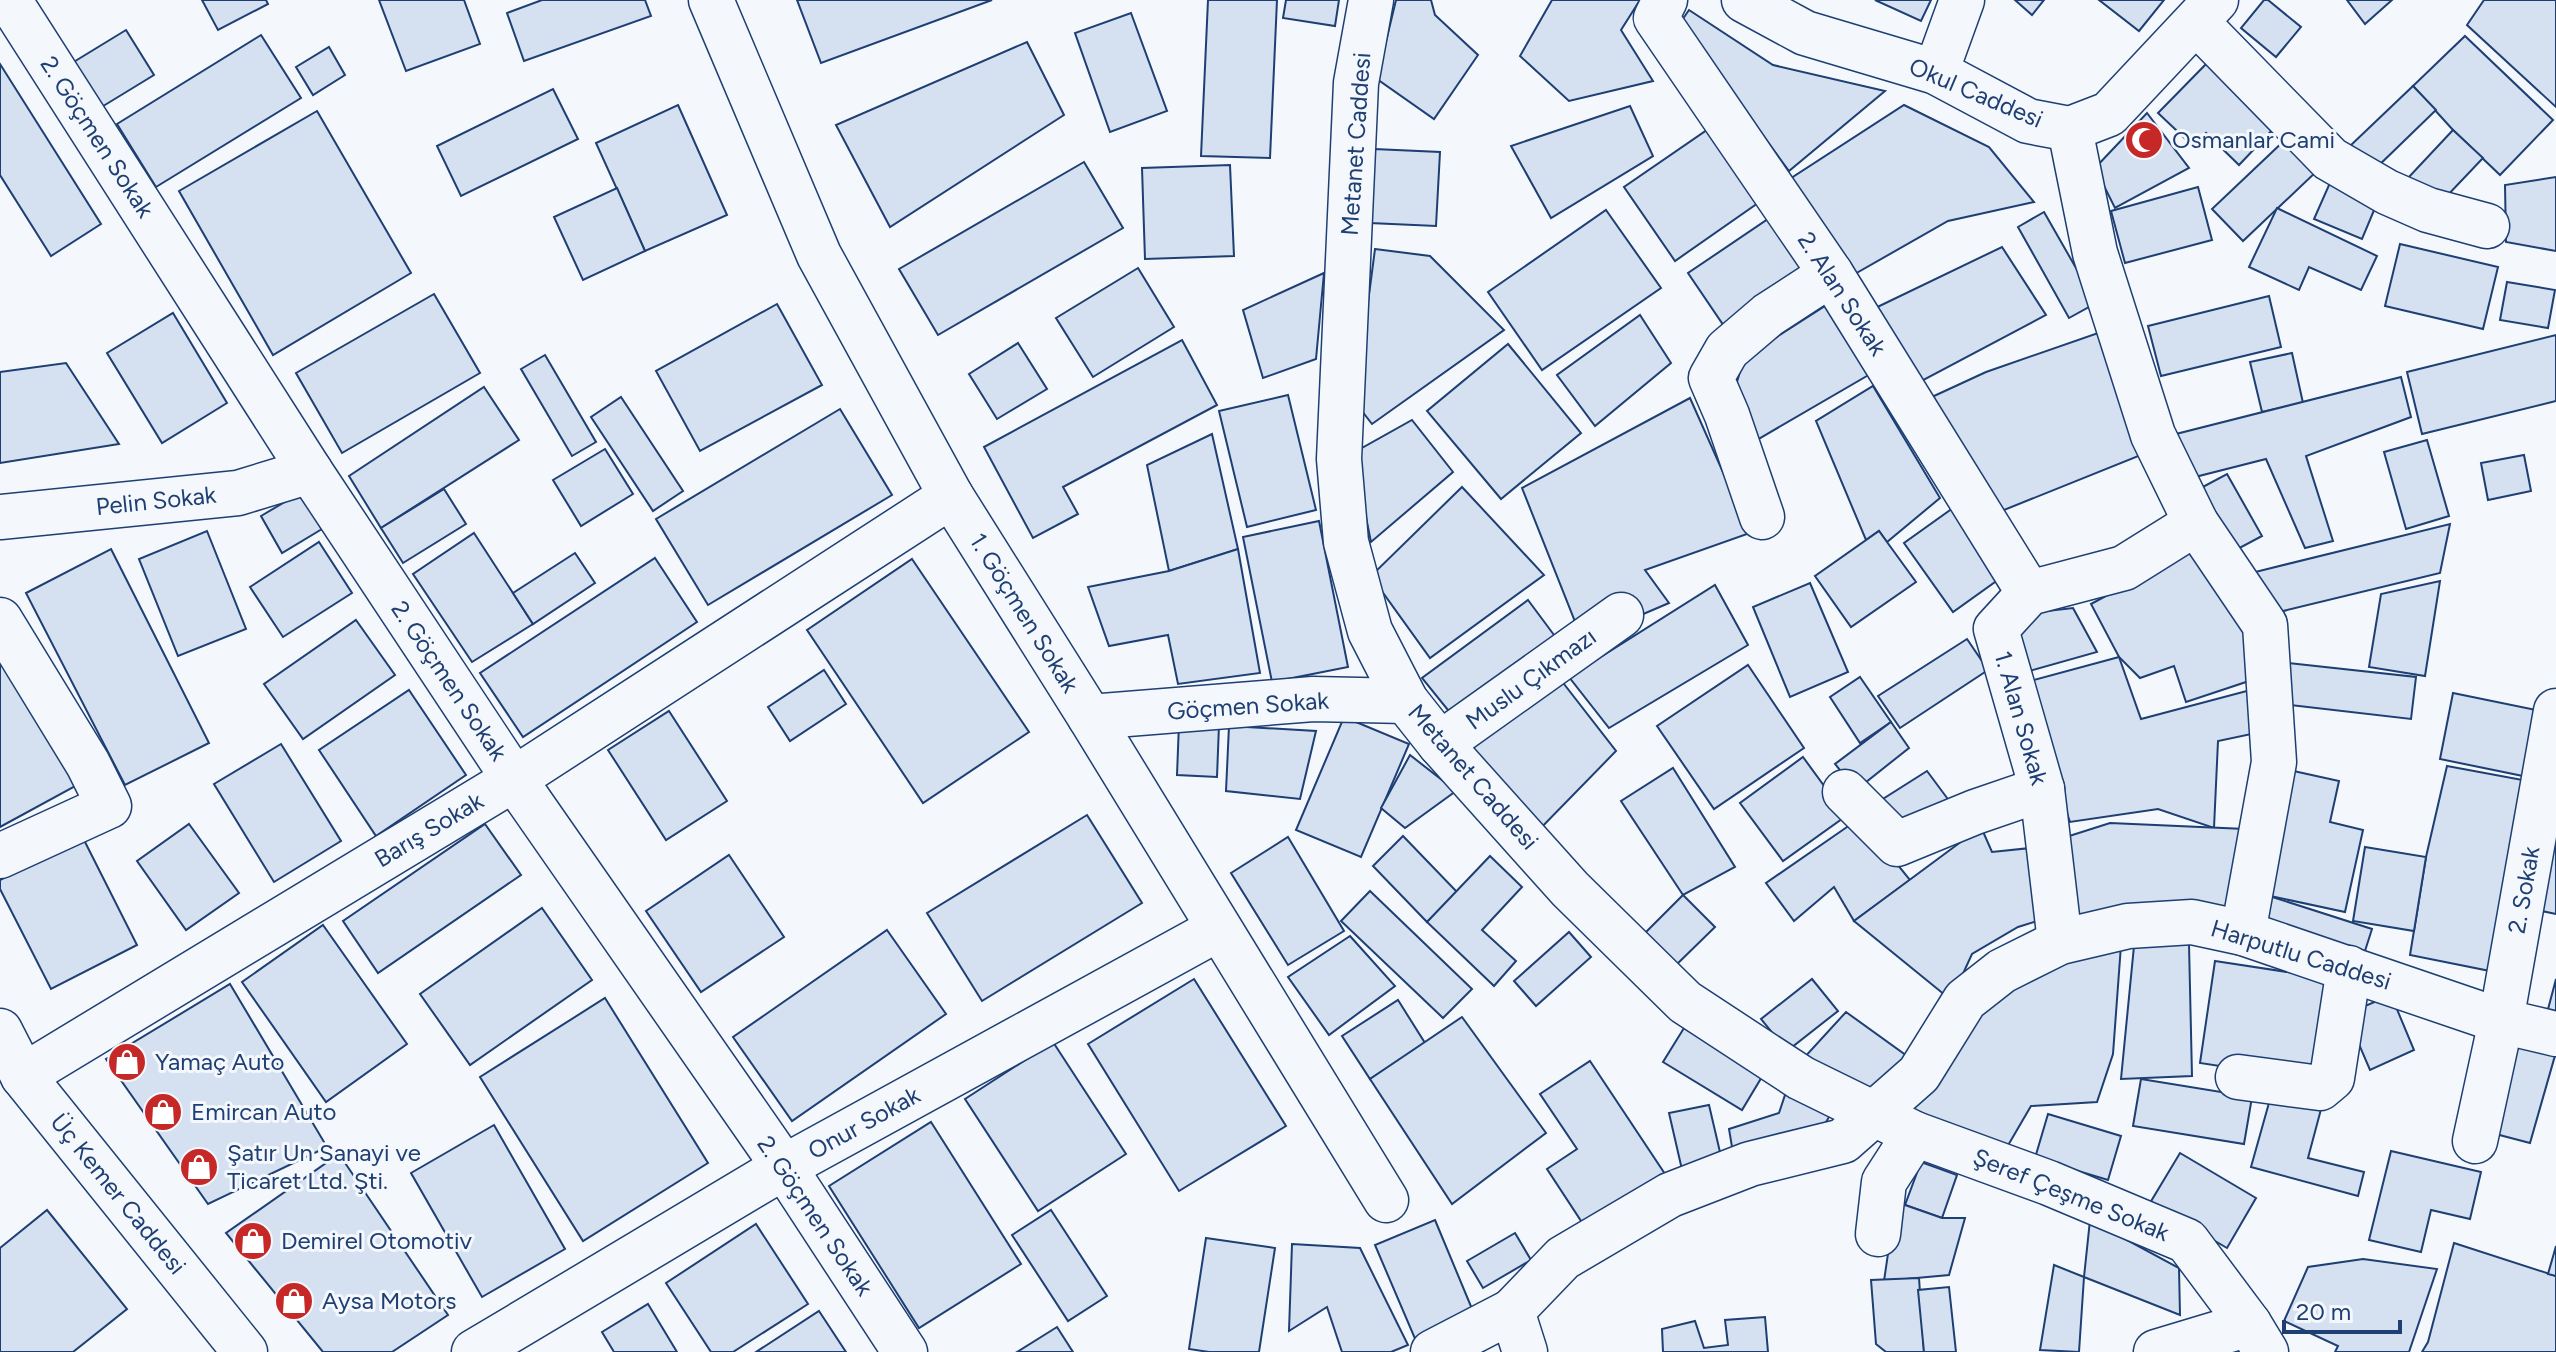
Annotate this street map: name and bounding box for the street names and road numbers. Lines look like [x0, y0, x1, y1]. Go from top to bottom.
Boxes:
street label: 2. Göçmen Sokak [35, 51, 160, 223]
street label: Metanet Caddesi [1335, 51, 1376, 237]
street label: Okul Caddesi [1905, 51, 2047, 134]
street label: 2. Alan Sokak [1792, 227, 1893, 361]
street label: Pelin Sokak [94, 480, 218, 521]
street label: 1. Göçmen Sokak [964, 528, 1085, 698]
street label: 2. Göçmen Sokak [385, 595, 514, 766]
street label: Muslu Çıkmazı [1460, 622, 1602, 736]
street label: 1. Alan Sokak [1989, 648, 2055, 788]
street label: Göçmen Sokak [1166, 685, 1330, 726]
street label: Metanet Caddesi [1402, 698, 1545, 856]
street label: Barış Sokak [369, 786, 489, 873]
street label: 2. Sokak [2502, 844, 2546, 936]
street label: Harputlu Caddesi [2207, 913, 2395, 996]
street label: Onur Sokak [803, 1080, 925, 1165]
street label: Üç Kemer Caddesi [45, 1107, 192, 1280]
street label: 2. Göçmen Sokak [751, 1130, 880, 1301]
street label: Şeref Çeşme Sokak [1969, 1142, 2174, 1247]

